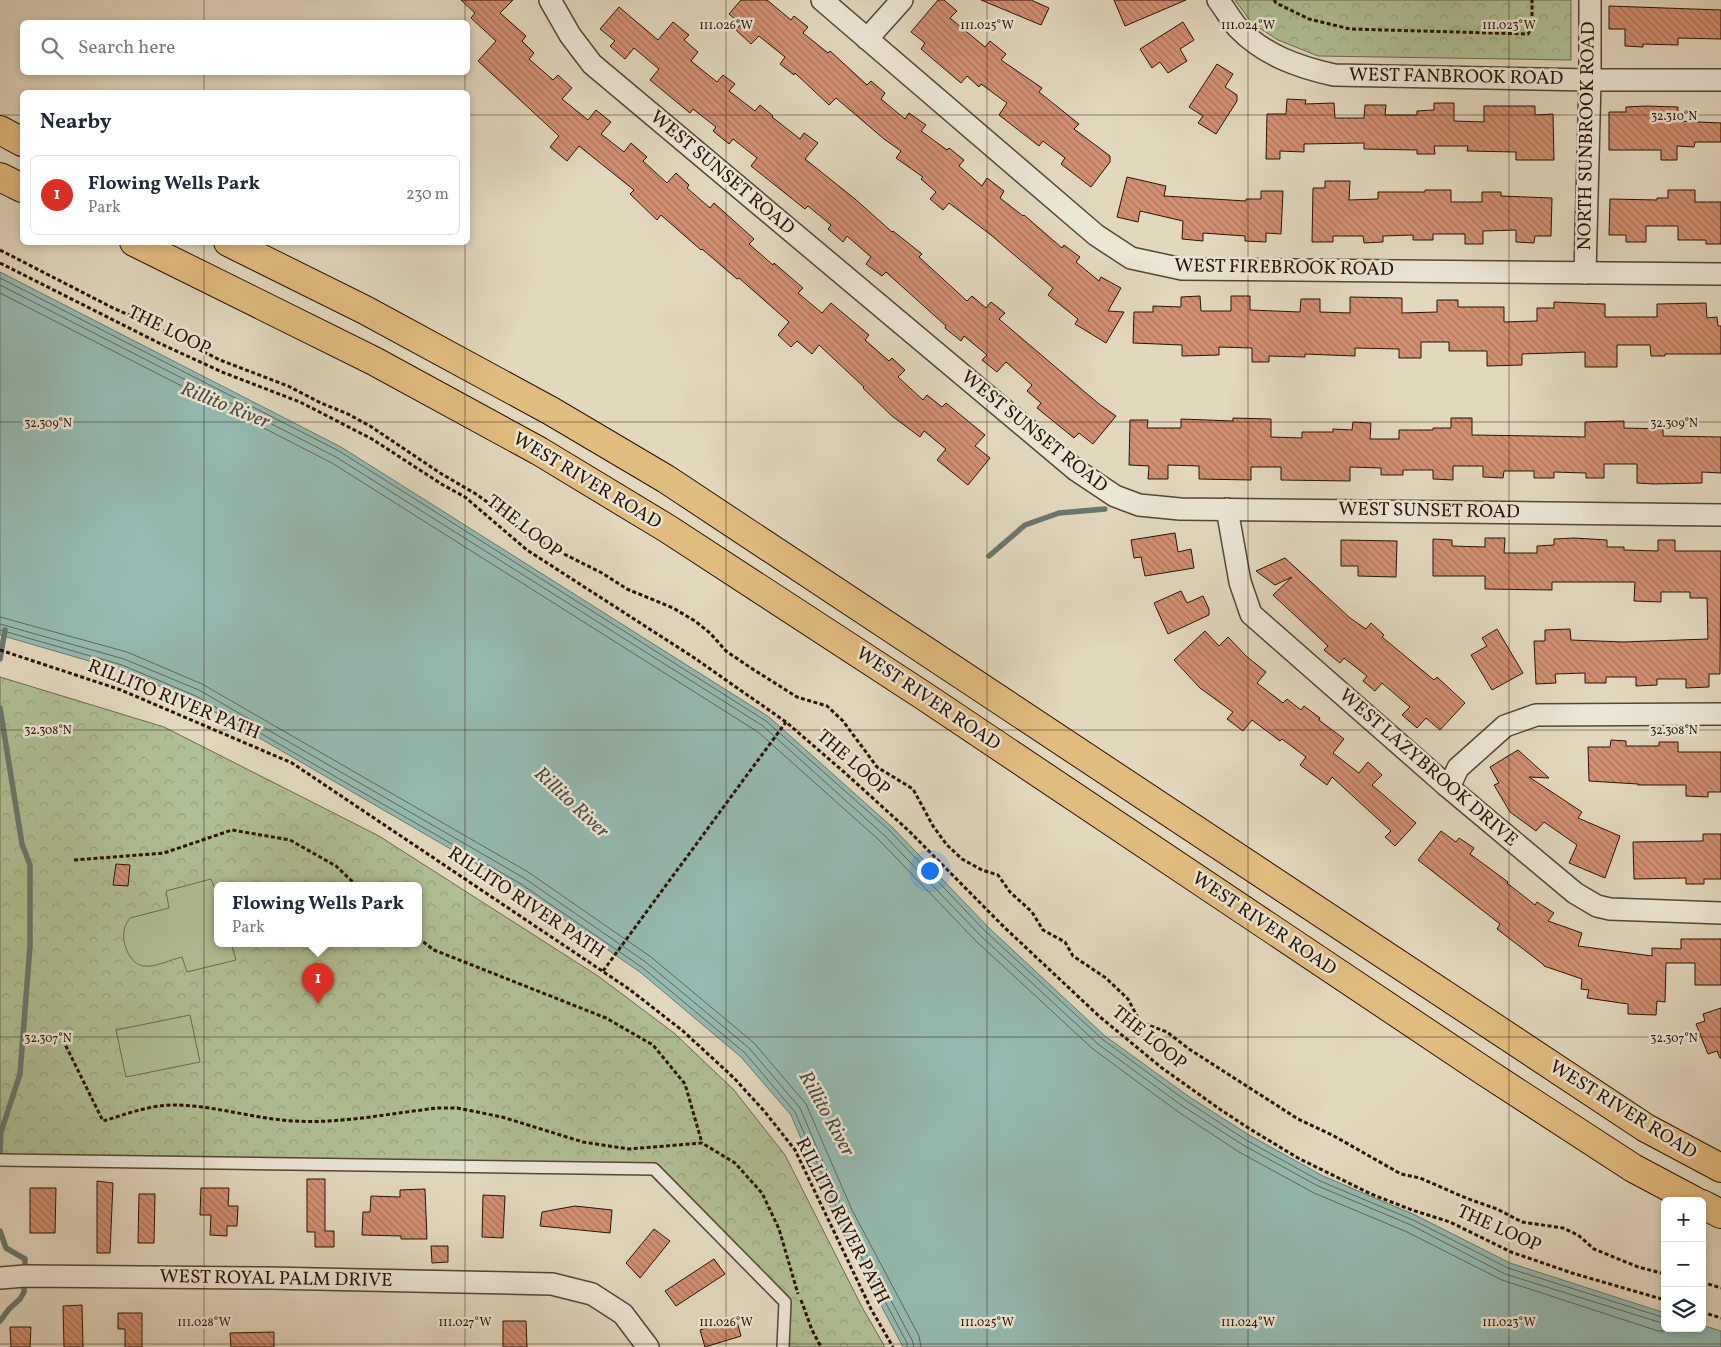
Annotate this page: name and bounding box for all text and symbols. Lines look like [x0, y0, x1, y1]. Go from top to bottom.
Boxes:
text: 111.026°W [699, 18, 753, 34]
text: 111.025°W [960, 18, 1014, 34]
text: 111.024°W [1221, 18, 1275, 34]
text: 111.023°W [1482, 18, 1536, 34]
search box [20, 20, 470, 75]
street label: NORTH SUNBROOK ROAD [1572, 21, 1602, 251]
icon: search [38, 34, 66, 62]
text: Search here [78, 35, 175, 61]
street label: WEST FANBROOK ROAD [1348, 62, 1564, 92]
street label: WEST SUNSET ROAD [644, 105, 800, 241]
text: Nearby [40, 108, 111, 137]
text: 32.310°N [1651, 109, 1697, 125]
text: Flowing Wells Park [88, 171, 260, 197]
text: 1 [54, 184, 60, 206]
text: 230 m [406, 184, 449, 206]
text: Park [88, 197, 121, 219]
street label: WEST FIREBROOK ROAD [1174, 253, 1394, 283]
street label: THE LOOP [123, 300, 215, 362]
street label: WEST SUNSET ROAD [955, 365, 1113, 499]
water label: Rillito River [176, 375, 274, 437]
text: 32.309°N [24, 416, 72, 432]
text: 32.309°N [1650, 416, 1698, 432]
street label: WEST RIVER ROAD [508, 426, 666, 536]
street label: THE LOOP [481, 489, 567, 565]
street label: WEST SUNSET ROAD [1338, 496, 1520, 526]
street label: WEST RIVER ROAD [851, 641, 1006, 757]
street label: RILLITO RIVER PATH [84, 654, 264, 746]
street label: WEST LAZYBROOK DRIVE [1333, 683, 1523, 853]
text: 32.308°N [24, 723, 72, 739]
text: 32.308°N [1650, 723, 1698, 739]
street label: THE LOOP [811, 724, 895, 802]
water label: Rillito River [527, 761, 615, 846]
street label: RILLITO RIVER PATH [442, 841, 610, 965]
your location [917, 858, 943, 884]
street label: WEST RIVER ROAD [1187, 866, 1342, 982]
popup [214, 882, 422, 947]
text: Flowing Wells Park [232, 891, 404, 917]
text: Park [232, 917, 265, 939]
pin: 1 [302, 963, 334, 1004]
street label: THE LOOP [1106, 1000, 1192, 1076]
text: 32.307°N [24, 1031, 72, 1047]
text: 32.307°N [1650, 1031, 1698, 1047]
street label: WEST RIVER ROAD [1544, 1054, 1702, 1166]
water label: Rillito River [791, 1066, 861, 1162]
street label: RILLITO RIVER PATH [789, 1133, 895, 1309]
map controls [1661, 1197, 1706, 1332]
button: + [1661, 1197, 1706, 1242]
street label: THE LOOP [1453, 1199, 1545, 1259]
button: − [1661, 1242, 1706, 1287]
street label: WEST ROYAL PALM DRIVE [159, 1264, 393, 1294]
button: layers [1661, 1287, 1706, 1332]
text: 111.028°W [177, 1315, 231, 1331]
text: 111.027°W [438, 1315, 492, 1331]
text: 111.026°W [699, 1315, 753, 1331]
text: 111.025°W [960, 1315, 1014, 1331]
text: 111.024°W [1221, 1315, 1275, 1331]
text: 111.023°W [1482, 1315, 1536, 1331]

